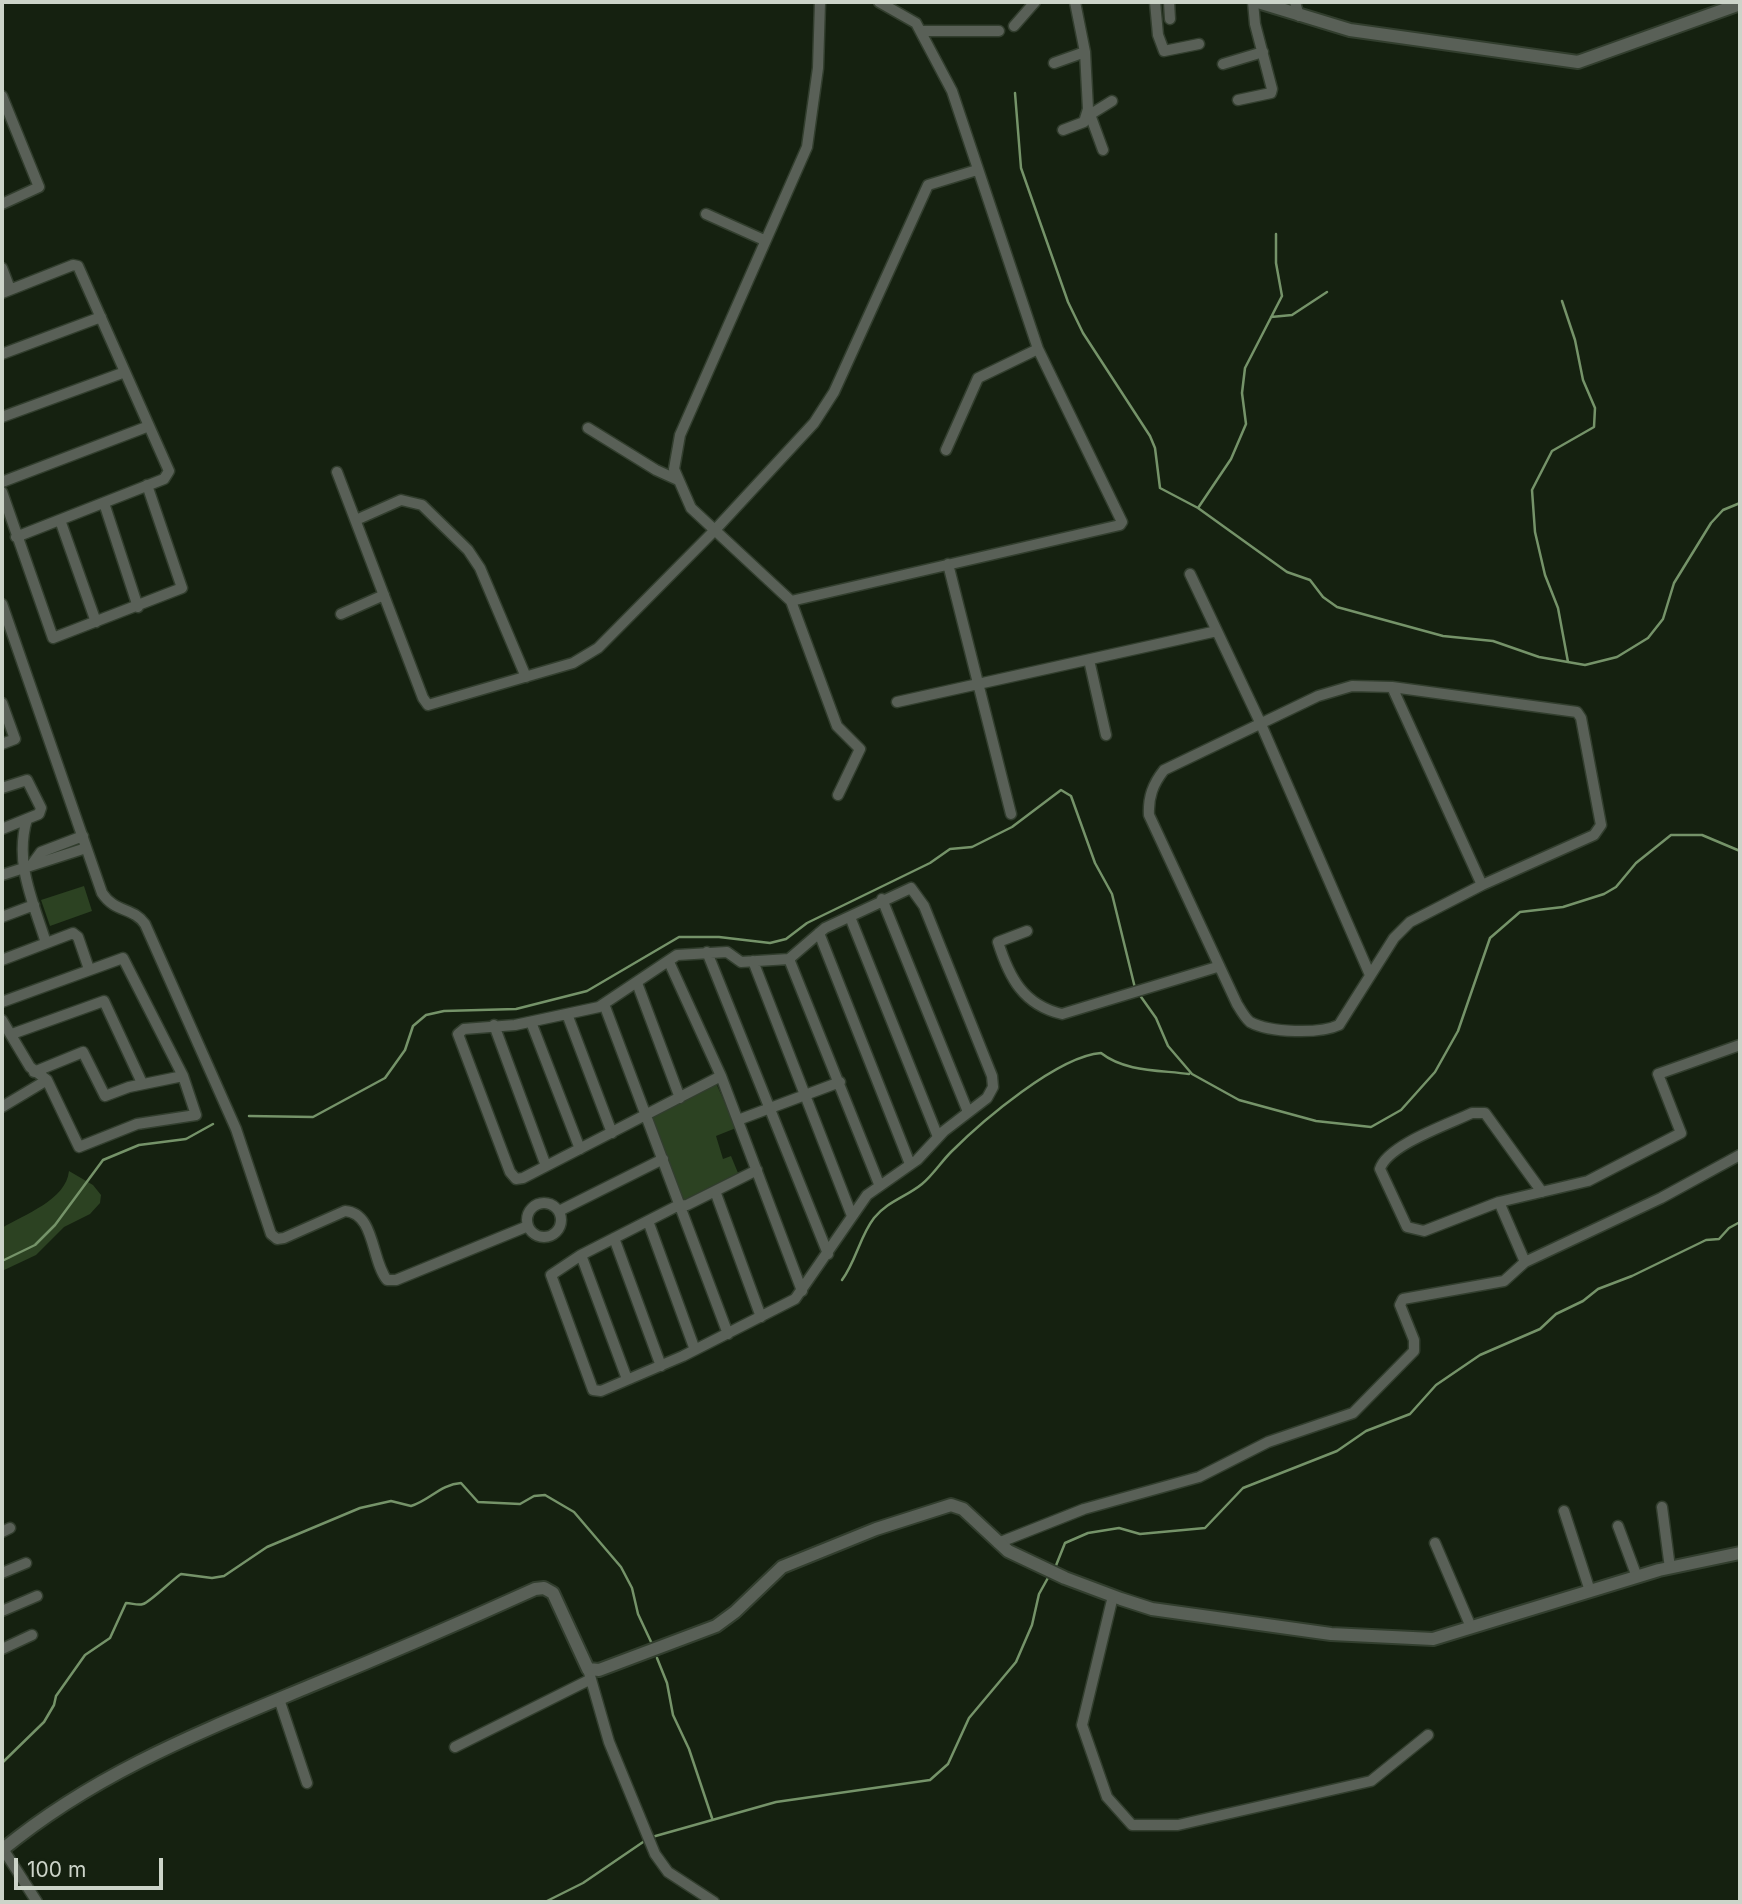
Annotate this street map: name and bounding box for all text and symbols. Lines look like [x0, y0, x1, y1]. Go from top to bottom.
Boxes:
scale bar [18, 1844, 166, 1888]
text: 100 m [27, 1857, 86, 1882]

